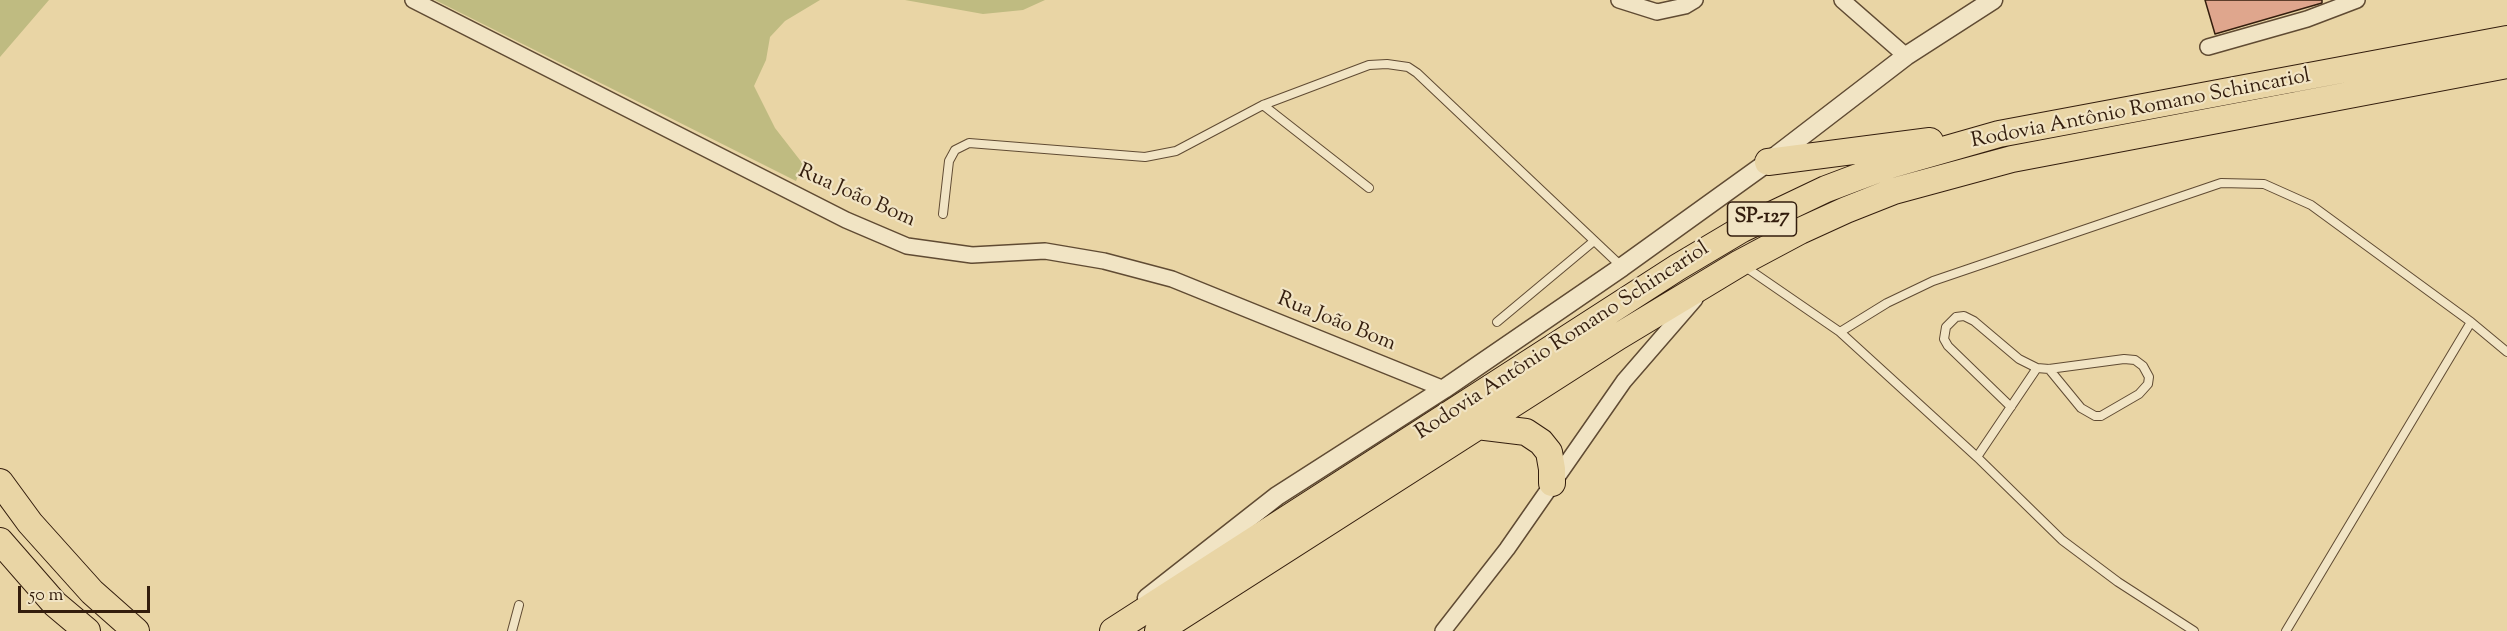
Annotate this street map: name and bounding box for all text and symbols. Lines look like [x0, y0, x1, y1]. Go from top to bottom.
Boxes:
street label: Rodovia Antônio Romano Schincariol [1969, 65, 2313, 155]
street label: Rua João Bom [793, 160, 919, 234]
road number: SP-127 [1728, 202, 1796, 236]
street label: Rodovia Antônio Romano Schincariol [1411, 237, 1715, 447]
street label: Rua João Bom [1273, 288, 1399, 358]
scale bar [21, 574, 153, 612]
text: 50 m [29, 583, 63, 609]

